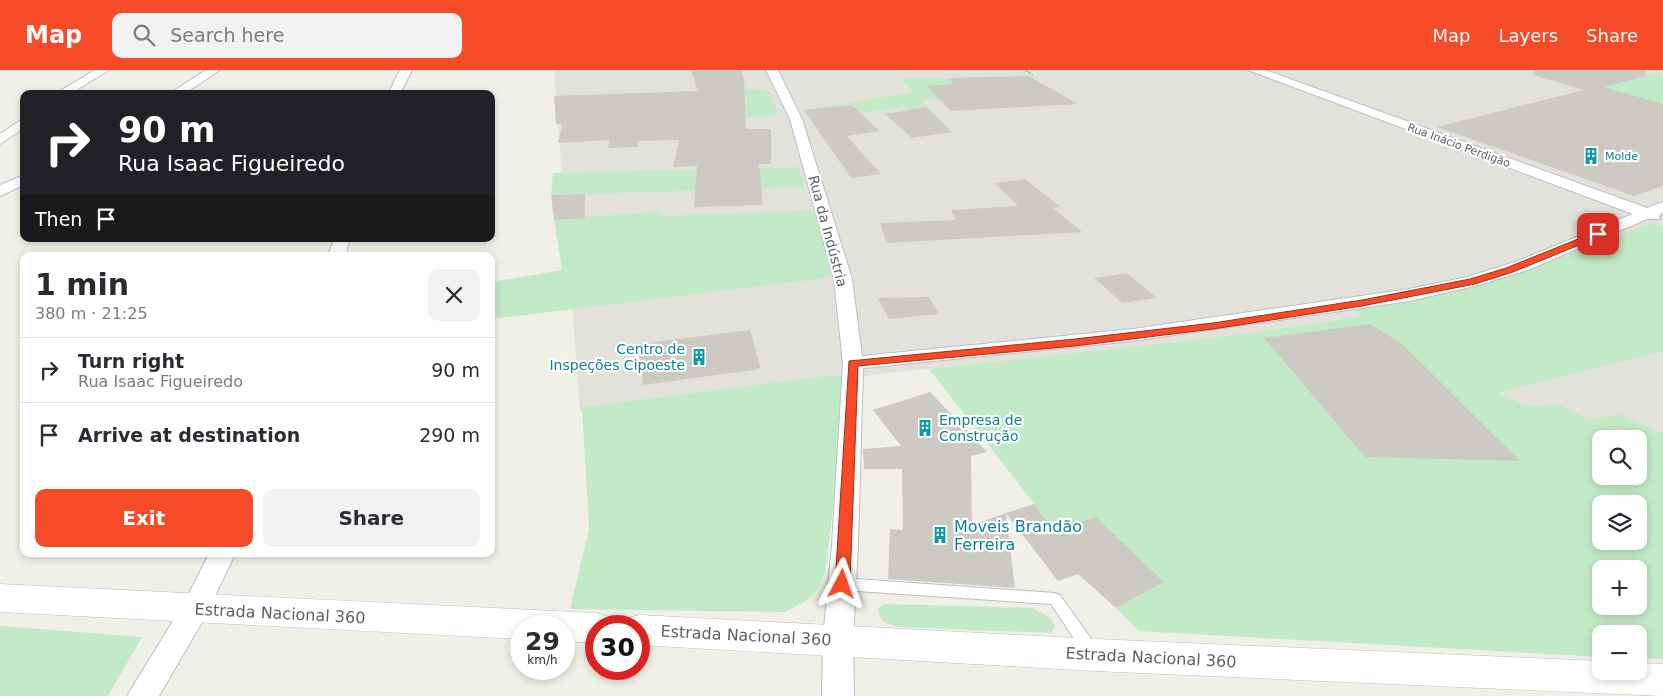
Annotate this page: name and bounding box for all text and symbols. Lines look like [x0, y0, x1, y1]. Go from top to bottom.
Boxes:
search box [112, 13, 462, 58]
text: Map [25, 21, 82, 49]
icon: search [130, 21, 158, 49]
text: Search here [170, 24, 284, 46]
text: Map [1432, 25, 1470, 46]
text: Layers [1498, 25, 1558, 46]
text: Share [1586, 25, 1638, 46]
icon: right [35, 110, 100, 175]
text: 90 m [118, 110, 215, 150]
street label: Rua Inácio Perdigão [1406, 121, 1512, 170]
building icon: Molde [1581, 146, 1601, 166]
place label: Molde [1605, 150, 1638, 163]
text: Rua Isaac Figueiredo [118, 151, 345, 176]
street label: Rua da Indústria [805, 174, 851, 288]
icon: arrive [92, 205, 120, 233]
text: Then [35, 208, 82, 230]
pin [1577, 213, 1619, 255]
icon: arrive [1584, 220, 1612, 248]
text: 1 min [35, 267, 129, 302]
button: close [428, 269, 480, 321]
text: 380 m · 21:25 [35, 304, 148, 323]
place label: Centro de Inspeções Cipoeste [549, 341, 685, 373]
building icon: Centro de Inspeções Cipoeste [689, 347, 709, 367]
text: Turn right [78, 350, 184, 372]
icon: right [35, 356, 63, 384]
text: 90 m [431, 359, 480, 381]
text: Rua Isaac Figueiredo [78, 372, 243, 391]
place label: Empresa de Construção [939, 412, 1022, 444]
building icon: Empresa de Construção [915, 418, 935, 438]
icon: arrive [35, 421, 63, 449]
text: Arrive at destination [78, 424, 300, 446]
text: 290 m [419, 424, 480, 446]
map controls [1592, 430, 1647, 680]
button: search [1592, 430, 1647, 485]
button: Exit [35, 489, 253, 547]
button: Share [263, 489, 480, 547]
button: layers [1592, 495, 1647, 550]
place label: Moveis Brandão Ferreira [954, 517, 1082, 554]
building icon: Moveis Brandão Ferreira [930, 525, 950, 545]
position arrow [815, 557, 867, 609]
button: + [1592, 560, 1647, 615]
street label: Estrada Nacional 360 [194, 600, 366, 627]
speed limit sign: 30 [585, 615, 650, 680]
street label: Estrada Nacional 360 [660, 622, 832, 649]
button: − [1592, 625, 1647, 680]
text: 29 [525, 627, 560, 656]
street label: Estrada Nacional 360 [1065, 644, 1237, 671]
text: km/h [527, 653, 558, 667]

